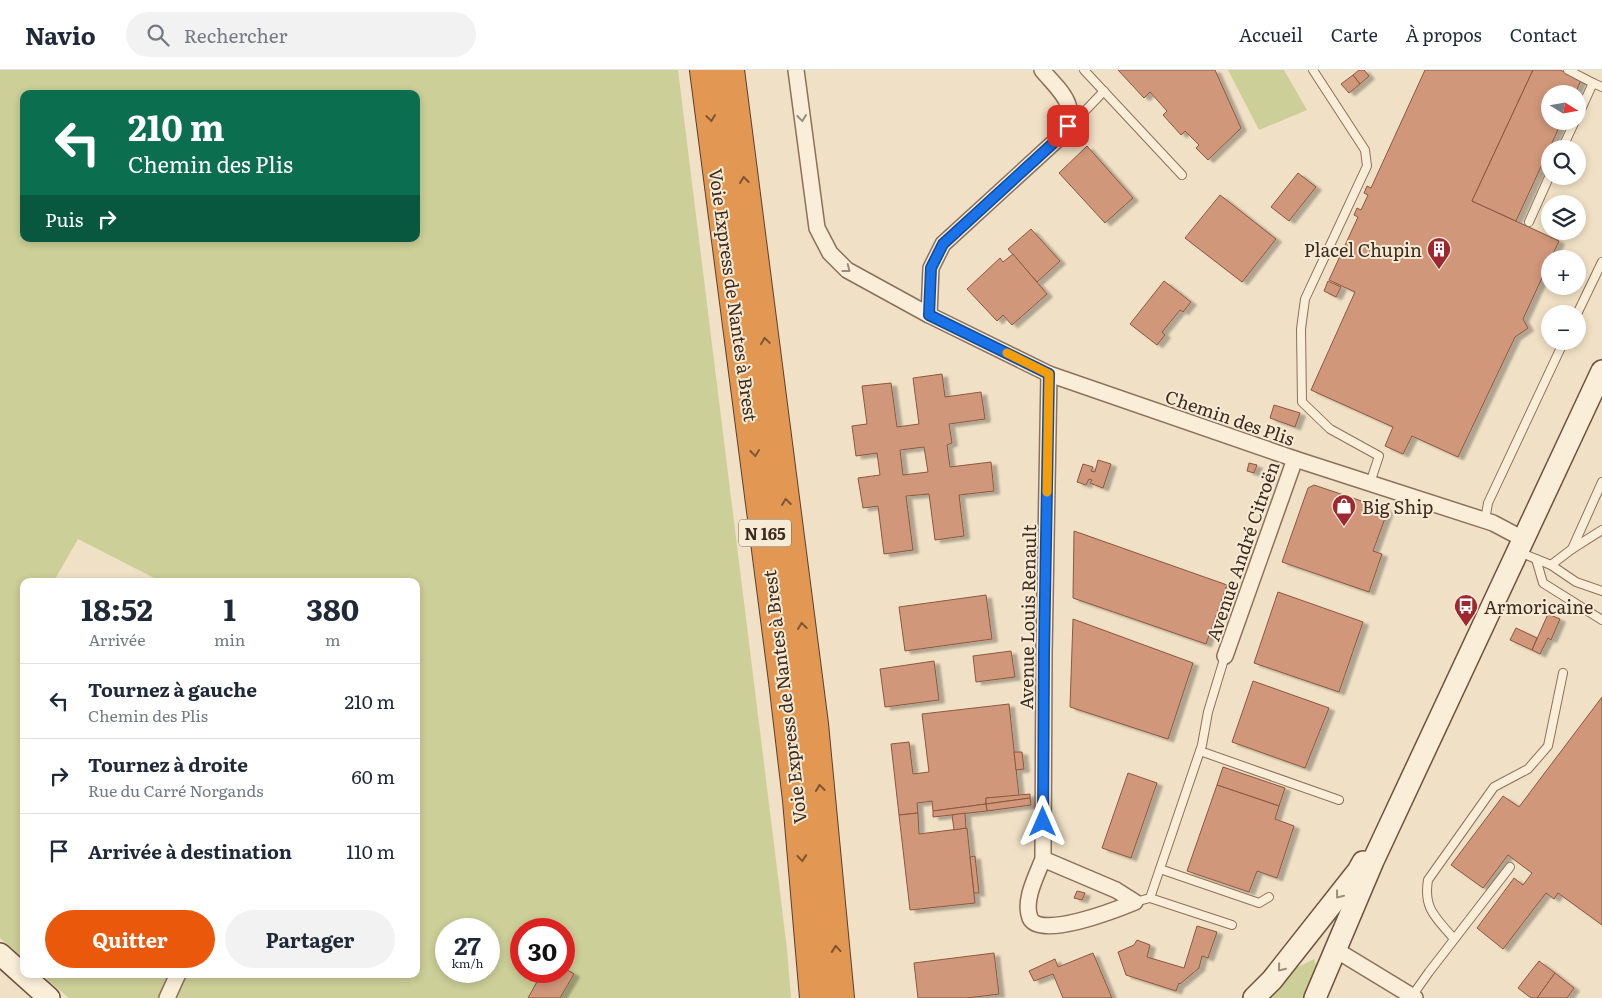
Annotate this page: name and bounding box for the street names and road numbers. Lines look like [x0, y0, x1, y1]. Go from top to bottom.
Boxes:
street label: Voie Express de Nantes à Brest [703, 167, 765, 424]
street label: Chemin des Plis [1162, 382, 1298, 452]
street label: Avenue André Citroën [1199, 457, 1285, 645]
road number: N 165 [739, 519, 791, 546]
street label: Avenue Louis Renault [1012, 523, 1042, 710]
street label: Voie Express de Nantes à Brest [755, 568, 813, 825]

